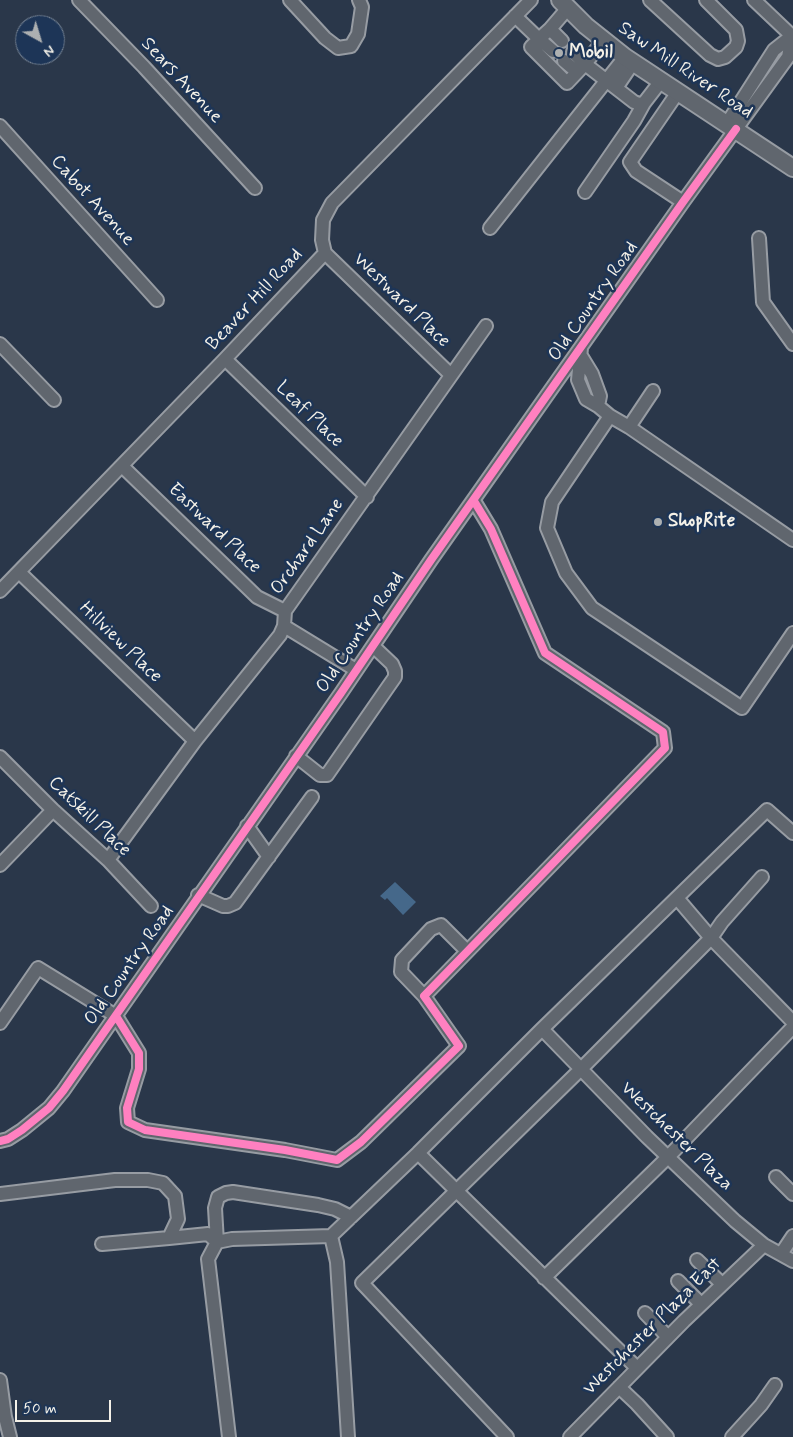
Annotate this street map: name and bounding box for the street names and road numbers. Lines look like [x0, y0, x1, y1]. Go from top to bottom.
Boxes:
street label: Saw Mill River Road [613, 17, 757, 125]
street label: Sears Avenue [135, 33, 227, 129]
street label: Cabot Avenue [45, 151, 139, 251]
street label: Old Country Road [544, 238, 644, 366]
street label: Beaver Hill Road [202, 244, 308, 356]
street label: Westward Place [348, 249, 454, 353]
street label: Leaf Place [270, 377, 348, 453]
street label: Eastward Place [163, 479, 265, 579]
street label: Orchard Lane [266, 494, 350, 600]
street label: Old Country Road [312, 568, 410, 698]
street label: Hillview Place [74, 598, 166, 688]
street label: Catskill Place [43, 772, 135, 862]
street label: Old Country Road [80, 902, 180, 1030]
street label: Westchester Plaza [615, 1078, 737, 1196]
street label: Westchester Plaza East [579, 1253, 727, 1401]

